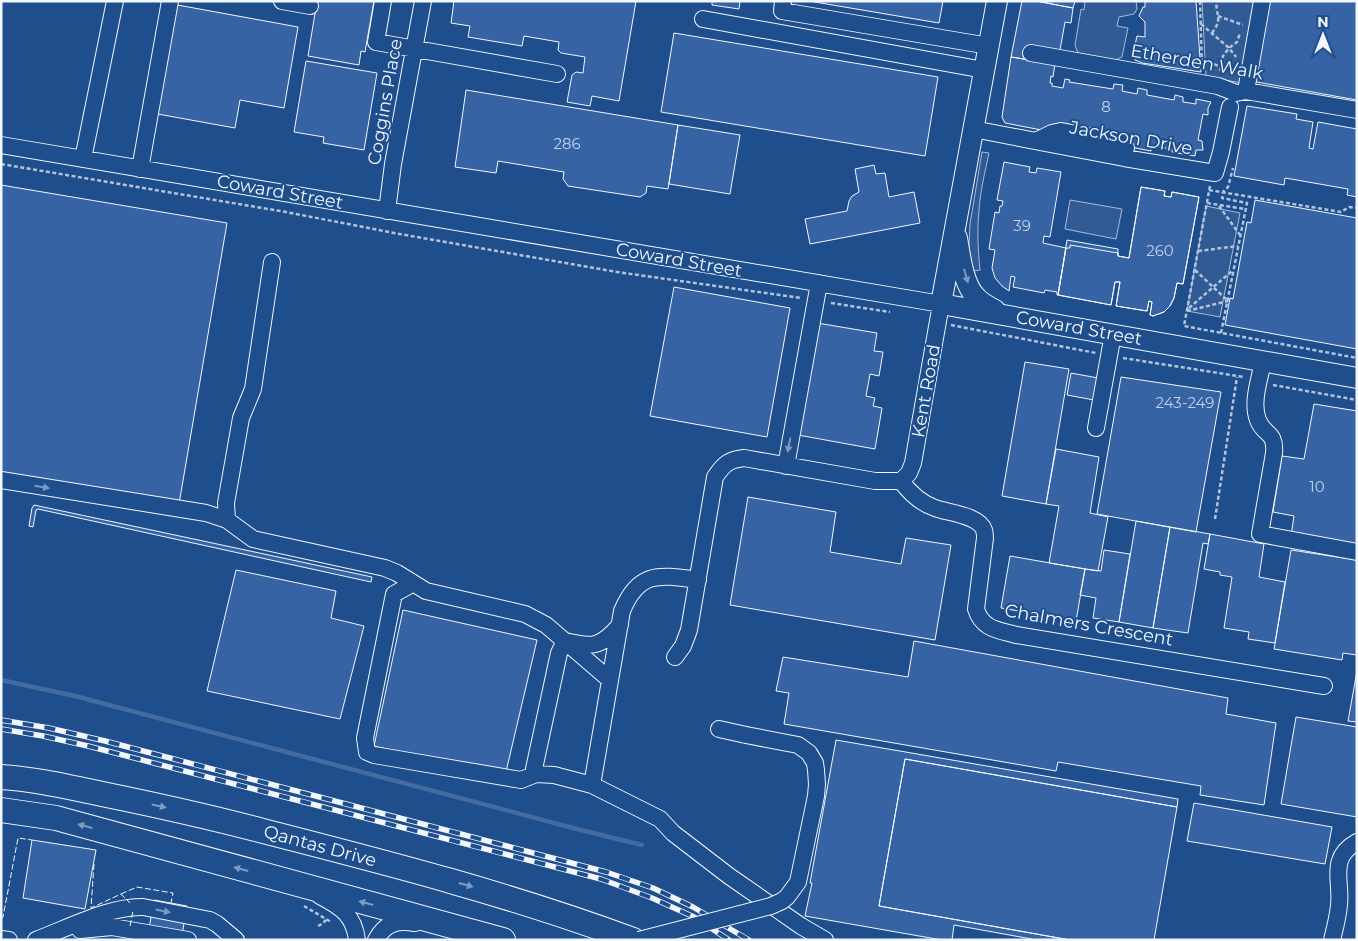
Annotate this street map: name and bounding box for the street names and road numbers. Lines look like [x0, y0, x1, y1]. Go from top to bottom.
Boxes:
street label: Coggins Place [363, 37, 407, 167]
street label: Etherden Walk [1129, 40, 1265, 85]
street label: Jackson Drive [1067, 116, 1194, 160]
street label: Coward Street [215, 170, 345, 214]
street label: Coward Street [614, 238, 744, 282]
street label: Coward Street [1014, 306, 1144, 350]
street label: Kent Road [907, 343, 945, 439]
street label: Chalmers Crescent [1003, 599, 1175, 651]
street label: Qantas Drive [261, 820, 379, 872]

